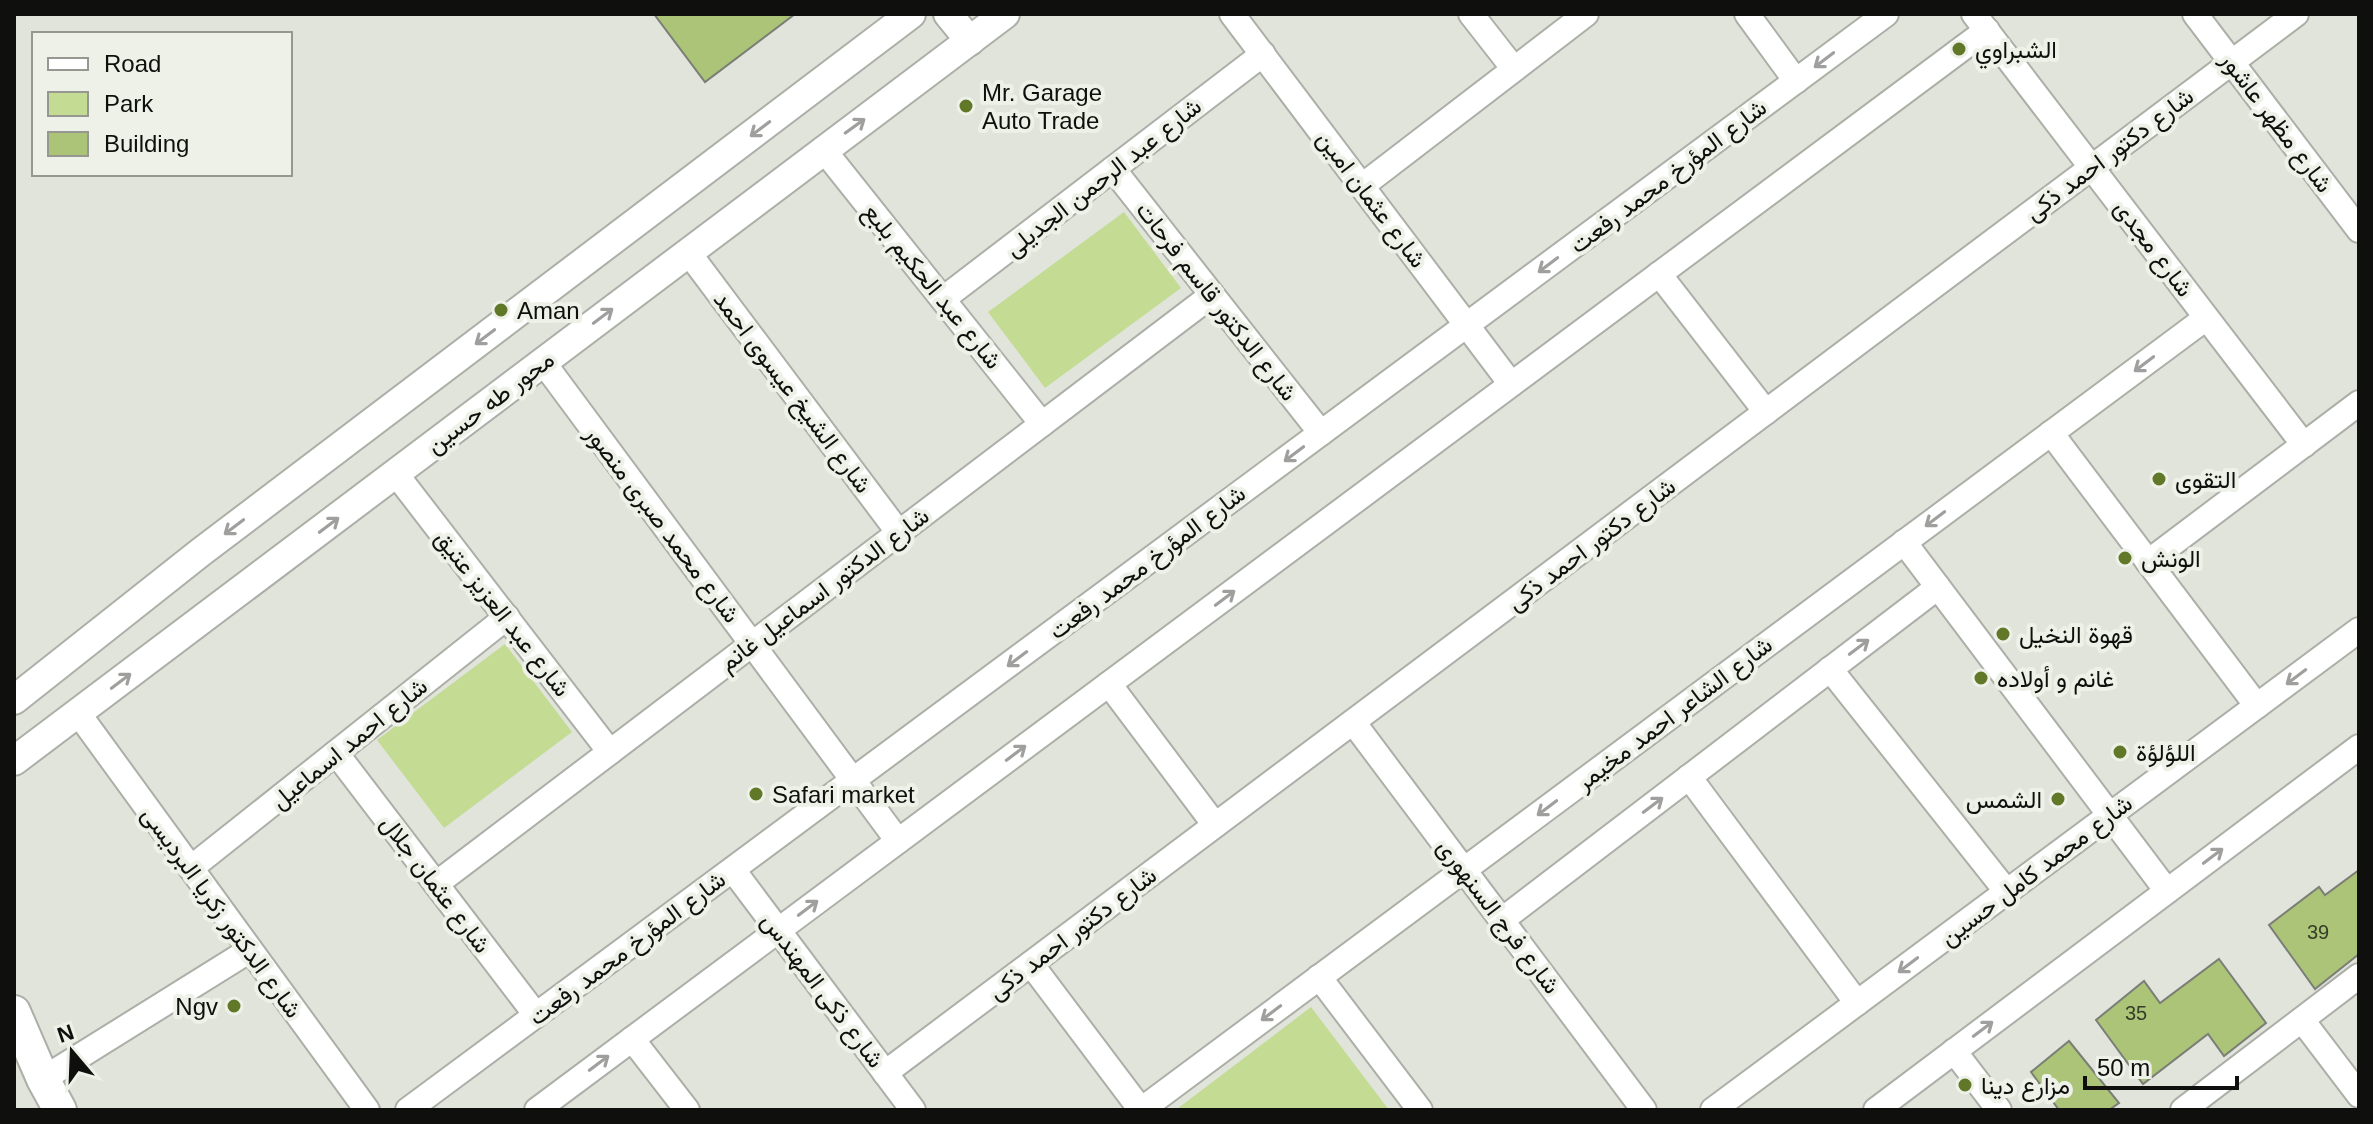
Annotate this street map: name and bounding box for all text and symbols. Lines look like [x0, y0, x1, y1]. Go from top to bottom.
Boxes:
legend [32, 32, 292, 176]
place label: الشبراوي [1975, 36, 2057, 69]
marker: الشبراوي [1950, 40, 1968, 58]
street label: شارع مظهر عاشور [2213, 46, 2338, 199]
text: Road [104, 50, 161, 77]
one-way arrow [1814, 52, 1835, 69]
place label: Mr. Garage Auto Trade [982, 79, 1102, 134]
street label: شارع دكتور احمد ذكى [2020, 82, 2200, 228]
text: Park [104, 90, 154, 117]
street label: شارع عبد الرحمن الجديلى [1000, 92, 1208, 264]
street label: شارع المؤرخ محمد رفعت [1565, 93, 1773, 261]
marker: Mr. Garage Auto Trade [957, 97, 975, 115]
one-way arrow [844, 118, 865, 135]
one-way arrow [749, 120, 771, 137]
street label: شارع عثمان امين [1309, 125, 1432, 274]
text: Building [104, 130, 189, 157]
street label: شارع مجدى [2107, 194, 2199, 303]
street label: شارع الدكتور قاسم فرحات [1129, 196, 1303, 407]
street label: شارع عبد الحكيم بلبع [855, 198, 1008, 376]
one-way arrow [1537, 257, 1559, 274]
street label: شارع الشيخ عيسوى احمد [705, 286, 877, 500]
place label: Aman [517, 297, 580, 324]
marker: Aman [492, 301, 510, 319]
one-way arrow [592, 308, 613, 325]
one-way arrow [475, 328, 497, 345]
street label: محور طه حسين [421, 345, 560, 460]
one-way arrow [2134, 355, 2155, 372]
street label: شارع محمد صبرى منصور [577, 420, 746, 629]
one-way arrow [1284, 445, 1305, 462]
place label: التقوى [2175, 466, 2236, 495]
marker: التقوى [2150, 470, 2168, 488]
street label: شارع دكتور احمد ذكى [1502, 472, 1682, 618]
street label: شارع المؤرخ محمد رفعت [1044, 479, 1252, 647]
street label: شارع الدكتور اسماعيل غانم [714, 502, 936, 679]
one-way arrow [1925, 510, 1946, 527]
one-way arrow [318, 516, 339, 533]
one-way arrow [223, 519, 245, 536]
street label: شارع عبد العزيز عتيق [427, 525, 576, 703]
place label: الونش [2141, 545, 2201, 574]
marker: الونش [2116, 549, 2134, 567]
one-way arrow [1214, 589, 1235, 606]
place label: قهوة النخيل [2019, 621, 2133, 650]
marker: قهوة النخيل [1994, 625, 2012, 643]
street label: شارع الشاعر احمد مخيمر [1570, 631, 1779, 798]
one-way arrow [1848, 638, 1869, 655]
one-way arrow [1007, 650, 1029, 667]
place label: غانم و أولاده [1997, 665, 2114, 695]
marker: غانم و أولاده [1972, 669, 1990, 687]
one-way arrow [2286, 669, 2308, 685]
one-way arrow [110, 672, 131, 689]
street label: شارع احمد اسماعيل [266, 672, 434, 816]
place label: اللؤلؤة [2136, 739, 2196, 768]
marker: اللؤلؤة [2111, 743, 2129, 761]
one-way arrow [1005, 744, 1027, 761]
place label: Safari market [772, 781, 915, 808]
marker: Safari market [747, 785, 765, 803]
place label: الشمس [1966, 786, 2042, 814]
street label: شارع محمد كامل حسين [1935, 789, 2139, 953]
marker: الشمس [2049, 790, 2067, 808]
one-way arrow [1642, 796, 1663, 813]
one-way arrow [1536, 800, 1558, 816]
street label: شارع الدكتور زكريا البرديسى [134, 801, 308, 1024]
street label: شارع عثمان جلال [373, 810, 496, 960]
street label: شارع فرج السنهورى [1430, 833, 1566, 1000]
one-way arrow [2202, 848, 2223, 865]
street label: شارع دكتور احمد ذكى [983, 861, 1163, 1007]
street label: شارع المؤرخ محمد رفعت [524, 865, 732, 1033]
one-way arrow [797, 900, 818, 917]
street label: شارع ذكى المهندس [754, 907, 890, 1074]
house number: 39 [2307, 921, 2329, 943]
one-way arrow [1897, 957, 1919, 974]
place label: Ngv [175, 993, 218, 1020]
marker: Ngv [225, 997, 243, 1015]
house number: 35 [2125, 1002, 2147, 1024]
one-way arrow [1260, 1005, 1282, 1021]
north arrow [32, 1012, 112, 1092]
text: N [54, 1019, 77, 1048]
one-way arrow [1972, 1021, 1993, 1038]
scale bar [2085, 1040, 2237, 1090]
text: 50 m [2097, 1054, 2150, 1081]
one-way arrow [588, 1055, 610, 1072]
place label: مزارع دينا [1981, 1072, 2070, 1102]
marker: مزارع دينا [1956, 1076, 1974, 1094]

